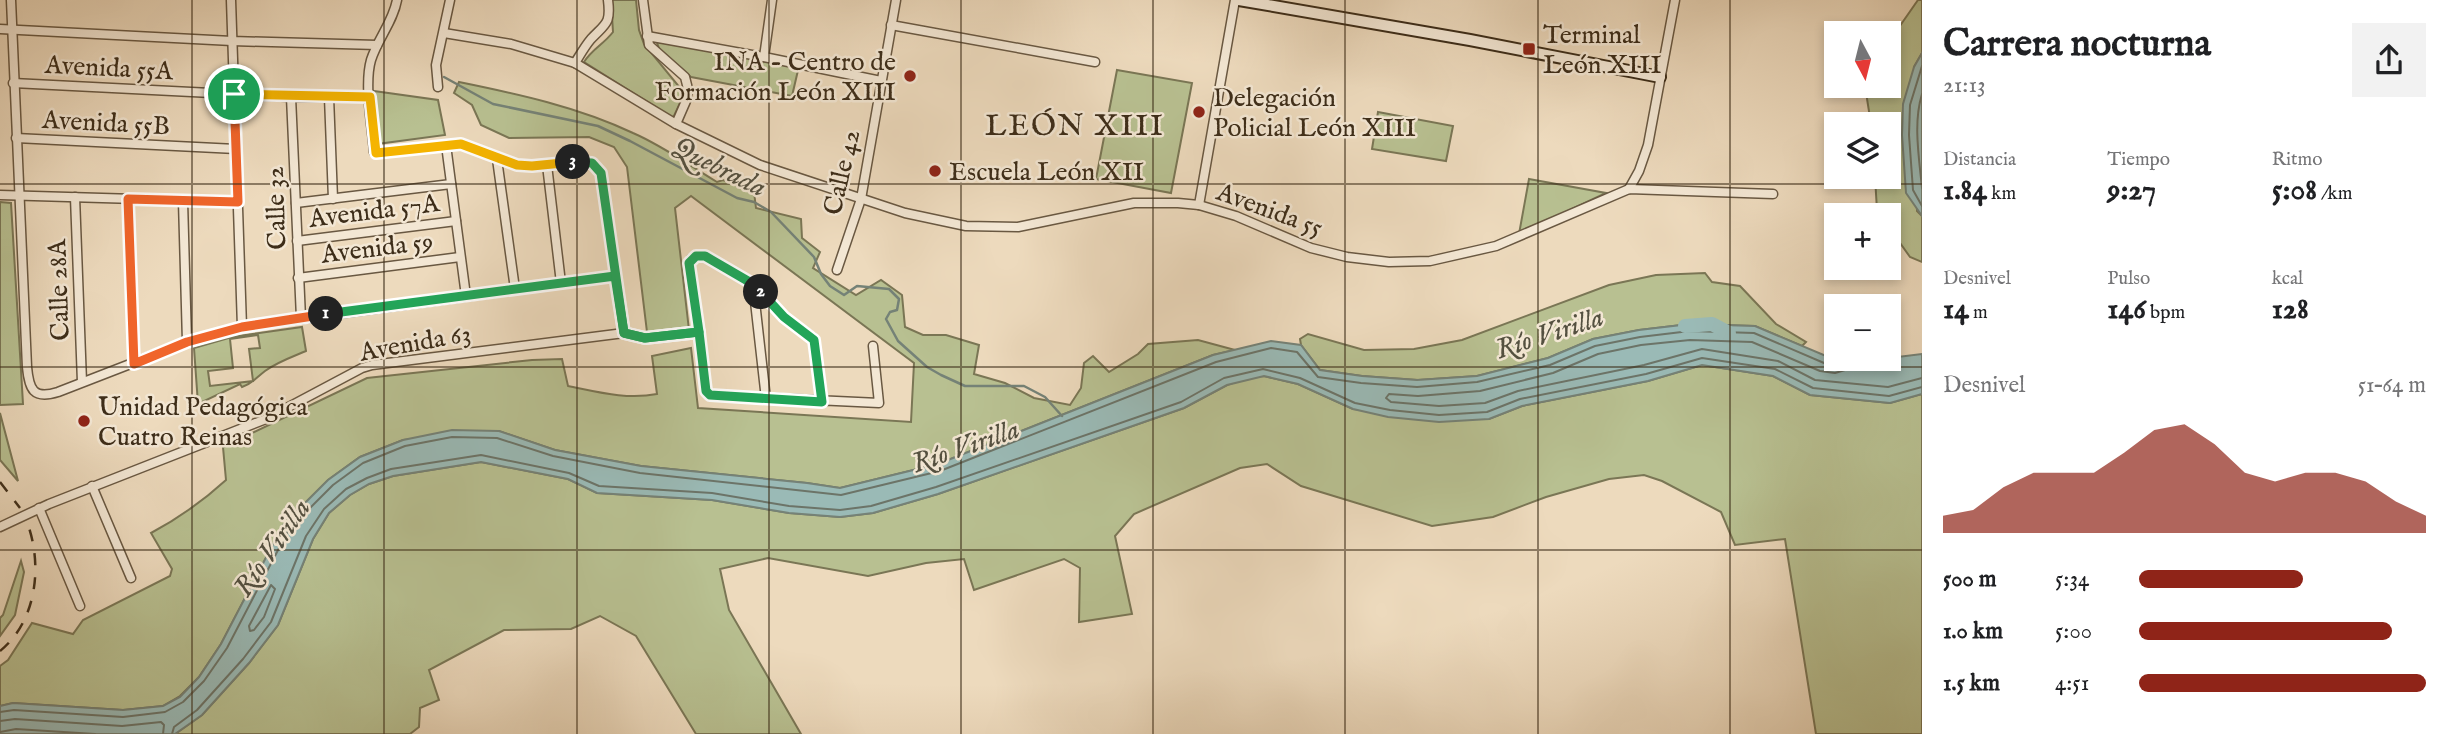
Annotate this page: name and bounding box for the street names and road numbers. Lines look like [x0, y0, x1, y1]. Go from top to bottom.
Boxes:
street label: Avenida 55A [43, 49, 175, 88]
street label: Avenida 55B [40, 104, 171, 143]
street label: Calle 42 [817, 126, 868, 218]
street label: Calle 32 [259, 166, 294, 250]
street label: Avenida 55 [1211, 176, 1327, 245]
street label: Avenida 57A [306, 187, 443, 236]
street label: Avenida 59 [318, 225, 435, 272]
street label: Calle 28A [41, 237, 78, 341]
street label: Avenida 63 [356, 317, 474, 370]

